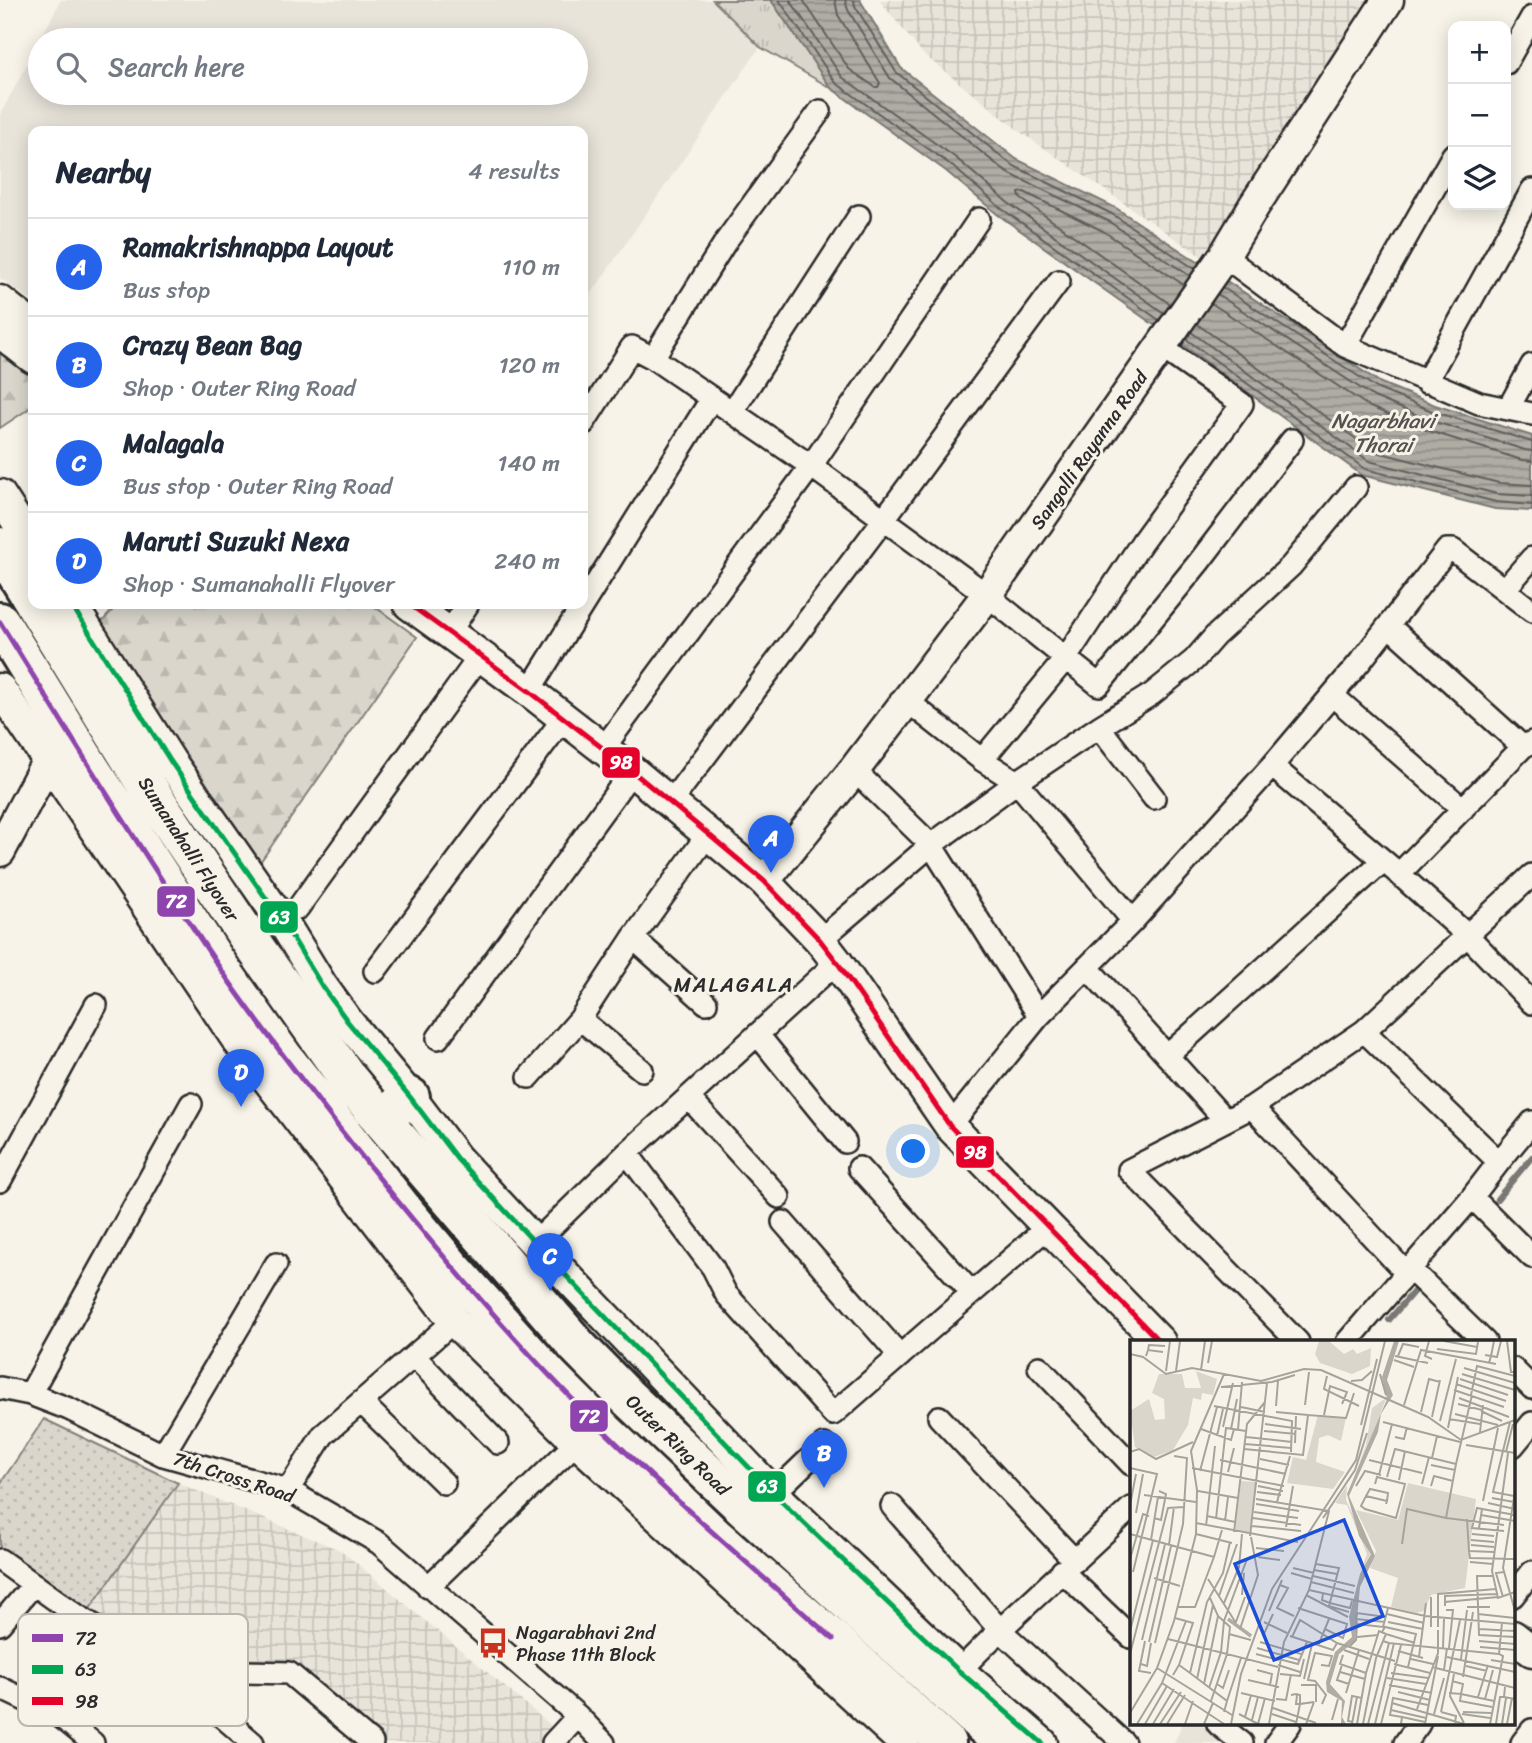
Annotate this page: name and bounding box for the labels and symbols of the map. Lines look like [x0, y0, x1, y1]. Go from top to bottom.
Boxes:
street label: Sangolli Rayanna Road [1022, 363, 1157, 537]
water label: Nagarbhavi Thorai [1331, 402, 1439, 464]
line badge: 98 [601, 746, 641, 779]
text: 98 [609, 746, 633, 779]
street label: Sumanahalli Flyover [129, 770, 249, 929]
pin: A [748, 815, 794, 873]
line badge: 72 [156, 885, 196, 918]
text: 72 [165, 885, 187, 918]
line badge: 63 [259, 900, 299, 934]
text: 63 [267, 901, 290, 934]
district label: MALAGALA [674, 966, 794, 1004]
pin: D [218, 1049, 264, 1107]
your location [896, 1134, 930, 1168]
line badge: 98 [955, 1135, 995, 1169]
text: 98 [963, 1136, 987, 1169]
pin: C [527, 1233, 573, 1291]
inset map [1130, 1340, 1514, 1726]
street label: Outer Ring Road [618, 1386, 739, 1505]
line badge: 72 [569, 1399, 609, 1433]
text: 72 [578, 1400, 600, 1433]
pin: B [801, 1430, 847, 1488]
street label: 7th Cross Road [169, 1442, 301, 1513]
line badge: 63 [747, 1470, 787, 1503]
text: 63 [755, 1470, 778, 1503]
legend [18, 1614, 248, 1726]
place label: Nagarabhavi 2nd Phase 11th Block [516, 1616, 657, 1671]
text: 72 [75, 1622, 97, 1655]
bus stop icon: Nagarabhavi 2nd Phase 11th Block [476, 1626, 510, 1660]
text: 63 [75, 1653, 97, 1686]
text: 98 [75, 1685, 99, 1718]

